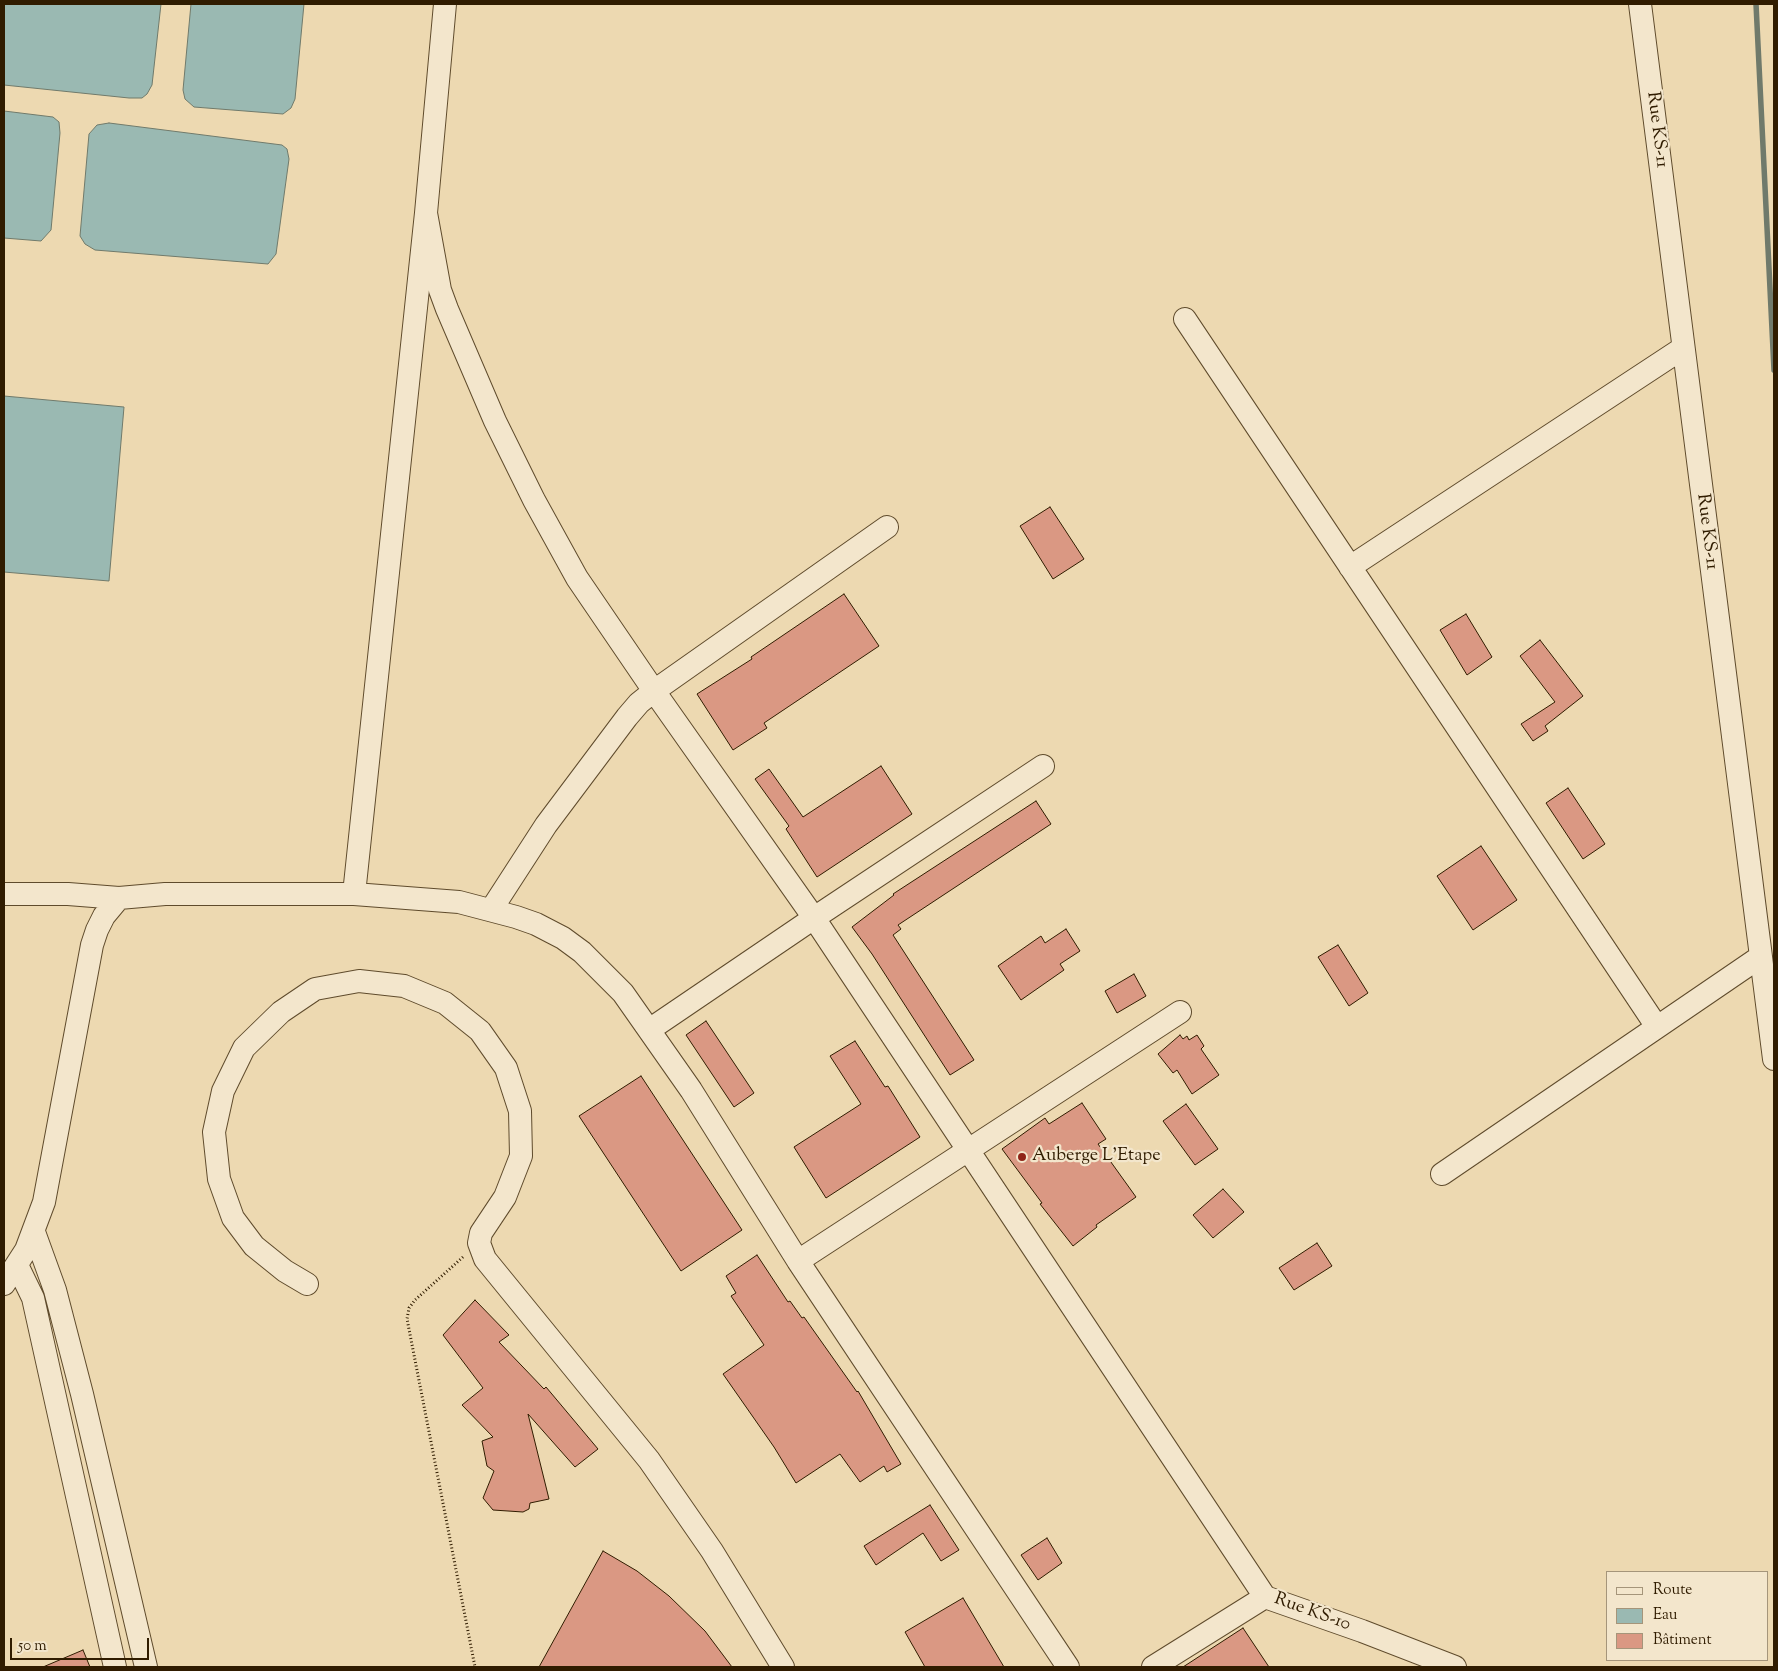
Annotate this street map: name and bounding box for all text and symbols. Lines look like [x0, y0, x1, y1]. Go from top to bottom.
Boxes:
street label: Rue KS-11 [1641, 91, 1671, 169]
street label: Rue KS-11 [1691, 493, 1721, 571]
place label: Auberge L'Etape [1032, 1146, 1161, 1168]
marker: Auberge L'Etape [1016, 1151, 1028, 1163]
legend [1606, 1571, 1768, 1661]
text: Route [1653, 1580, 1692, 1601]
street label: Rue KS-10 [1271, 1589, 1353, 1637]
text: Eau [1653, 1605, 1677, 1626]
scale bar [12, 1628, 151, 1660]
text: Bâtiment [1653, 1630, 1712, 1651]
text: 50 m [18, 1636, 47, 1657]

